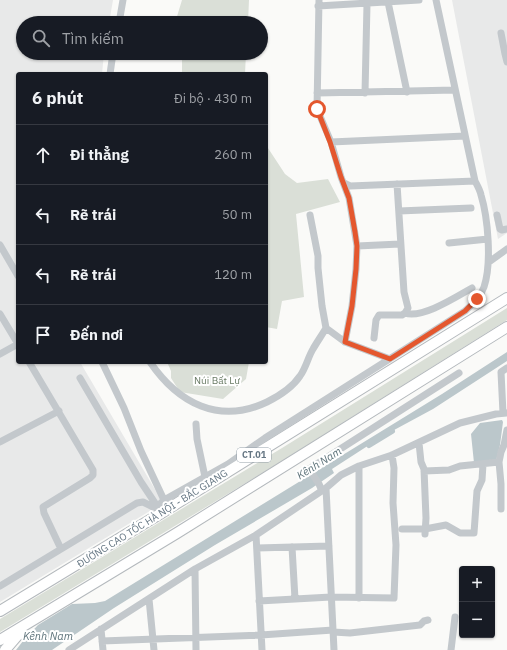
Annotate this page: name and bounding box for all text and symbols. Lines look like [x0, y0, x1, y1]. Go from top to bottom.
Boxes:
search box [16, 16, 268, 60]
icon: search [30, 27, 52, 49]
text: Tìm kiếm [62, 29, 124, 48]
text: 6 phút [32, 87, 83, 109]
text: Đi bộ · 430 m [174, 90, 252, 107]
route start [308, 100, 326, 118]
icon: ahead [32, 144, 54, 166]
text: Đi thẳng [70, 145, 129, 164]
text: 260 m [214, 146, 252, 163]
icon: left [32, 204, 54, 226]
text: Rẽ trái [70, 205, 116, 224]
text: 50 m [222, 206, 252, 223]
icon: left [32, 264, 54, 286]
text: Rẽ trái [70, 265, 116, 284]
text: 120 m [214, 266, 252, 283]
route end [468, 290, 486, 308]
icon: arrive [32, 324, 54, 346]
text: Đến nơi [70, 325, 123, 344]
park label: Núi Bất Lự [194, 374, 240, 387]
water label: Kênh Nam [294, 444, 344, 482]
road number: CT.01 [237, 448, 271, 462]
street label: ĐƯỜNG CAO TỐC HÀ NỘI - BẮC GIANG [74, 466, 230, 570]
map controls [459, 566, 495, 638]
button: + [459, 566, 495, 602]
button: − [459, 602, 495, 638]
water label: Kênh Nam [23, 629, 73, 643]

